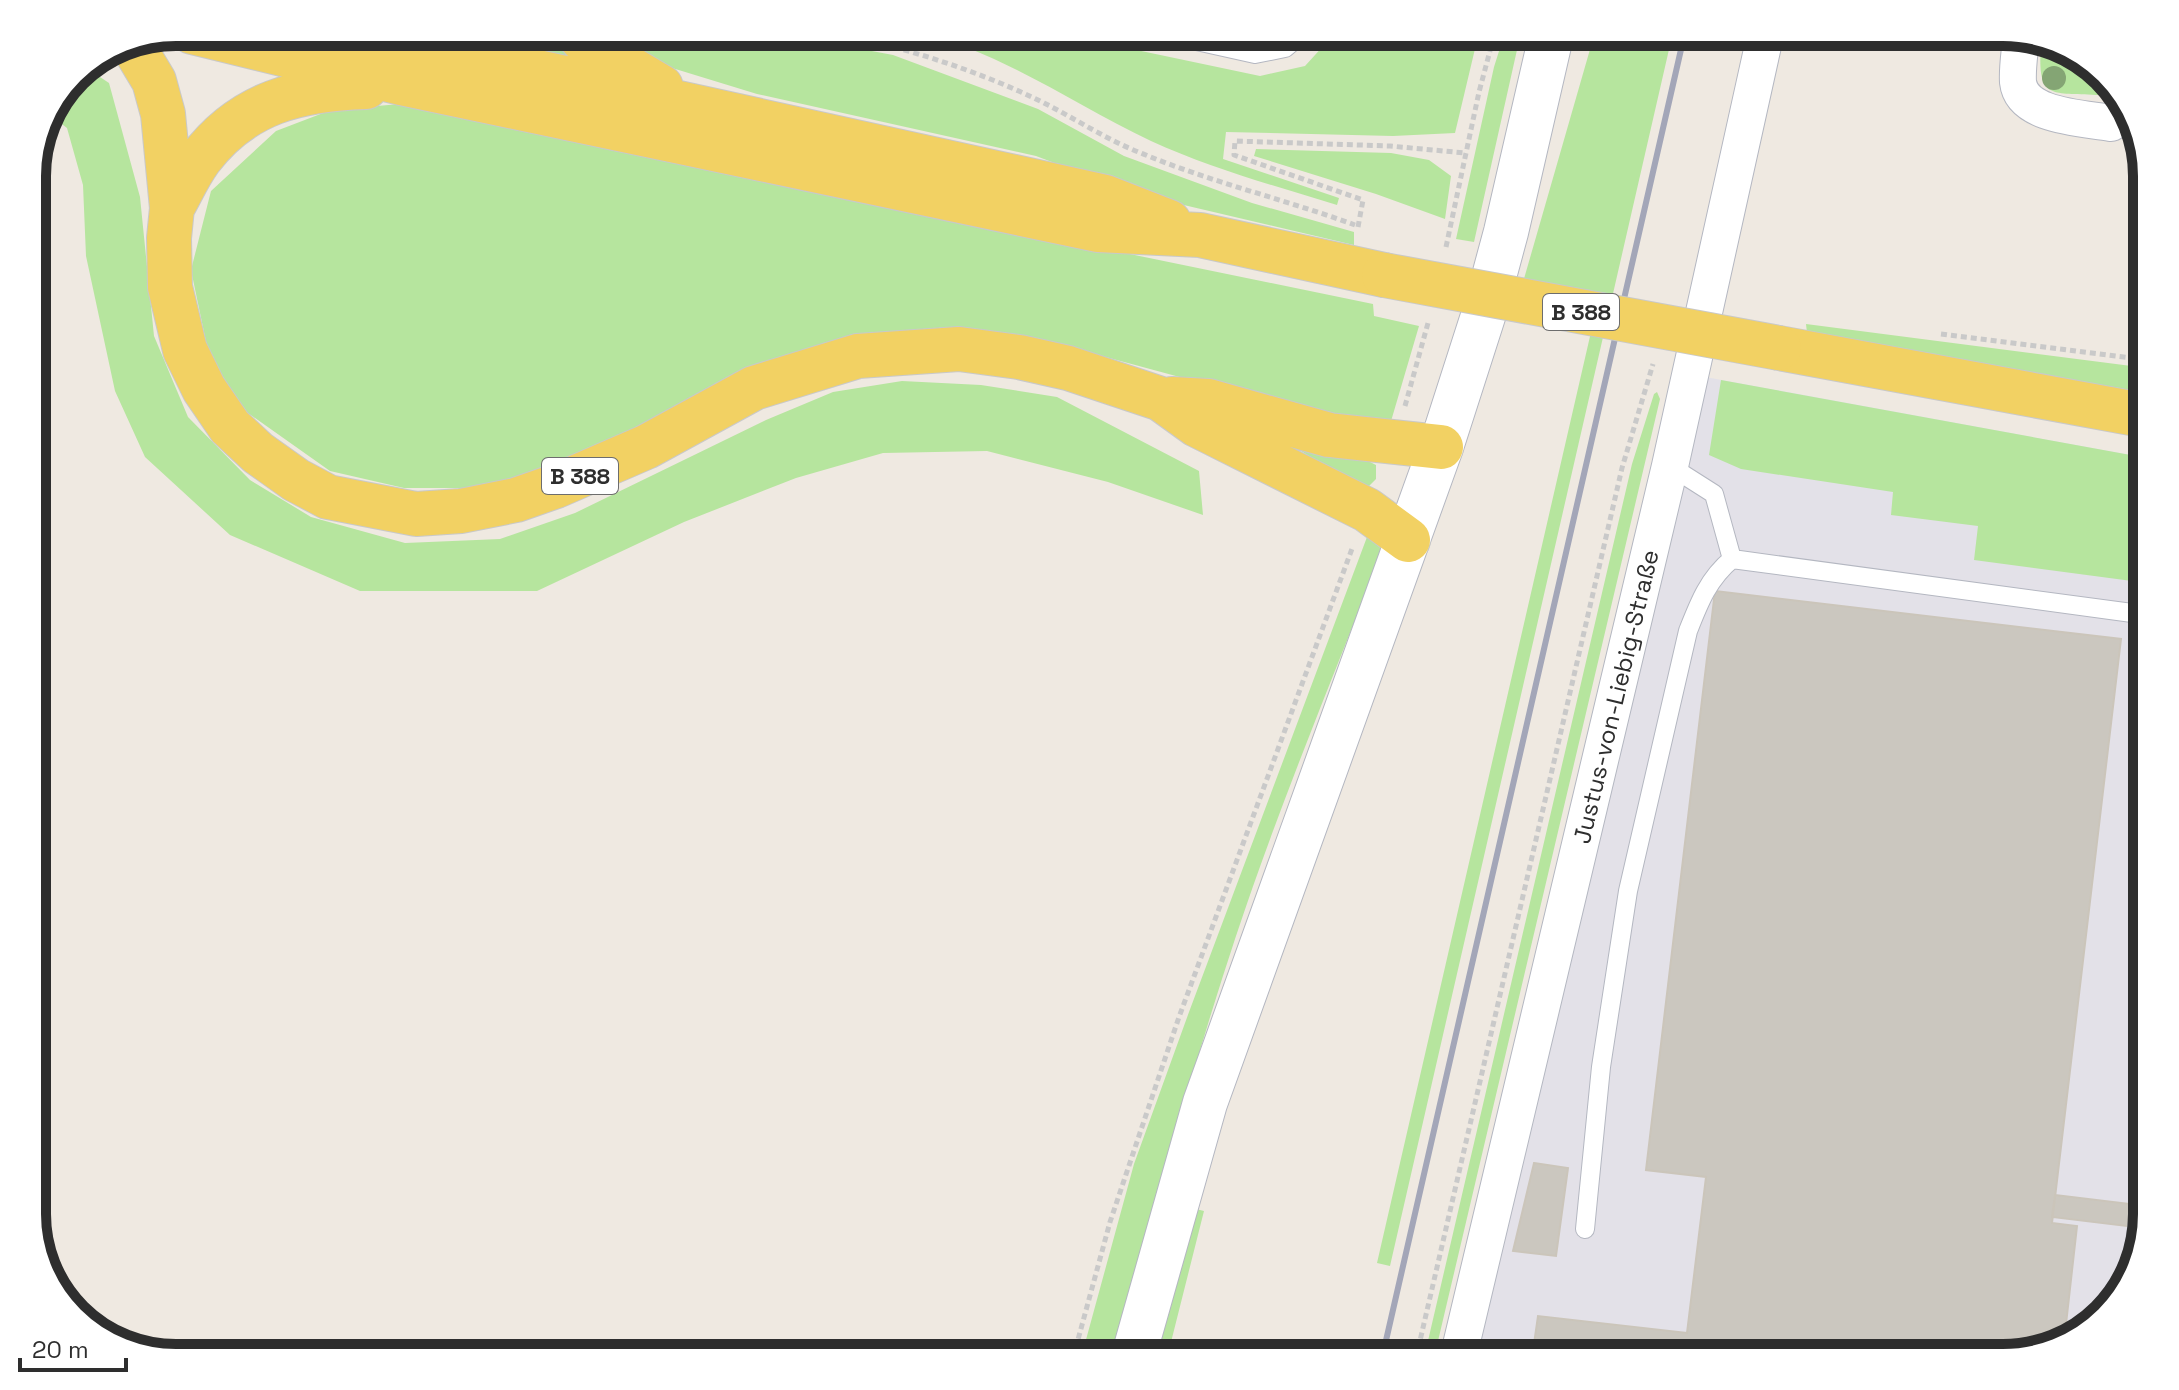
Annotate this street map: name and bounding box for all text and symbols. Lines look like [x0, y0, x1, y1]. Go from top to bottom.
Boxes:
road number: B 388 [1543, 294, 1619, 330]
road number: B 388 [542, 458, 618, 494]
street label: Justus-von-Liebig-Straße [1565, 546, 1665, 846]
scale bar [20, 1322, 126, 1372]
text: 20 m [32, 1334, 89, 1365]

